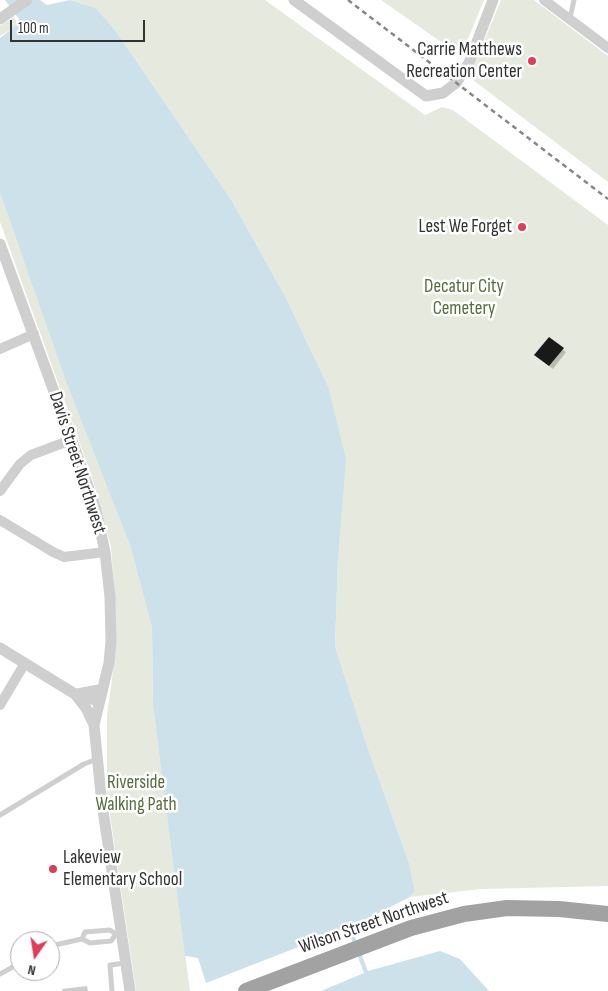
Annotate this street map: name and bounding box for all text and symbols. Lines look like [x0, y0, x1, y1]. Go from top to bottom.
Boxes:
scale bar [12, 10, 148, 42]
text: 100 m [18, 19, 49, 38]
place label: Carrie Matthews Recreation Center [406, 39, 522, 83]
marker: Carrie Matthews Recreation Center [526, 55, 538, 67]
place label: Lest We Forget [419, 216, 512, 238]
marker: Lest We Forget [516, 221, 528, 233]
park label: Decatur City Cemetery [424, 276, 504, 320]
street label: Davis Street Northwest [43, 389, 111, 537]
park label: Riverside Walking Path [95, 772, 177, 816]
place label: Lakeview Elementary School [63, 847, 182, 891]
marker: Lakeview Elementary School [47, 863, 59, 875]
street label: Wilson Street Northwest [296, 887, 452, 959]
north arrow [10, 931, 60, 981]
text: N [26, 961, 37, 979]

